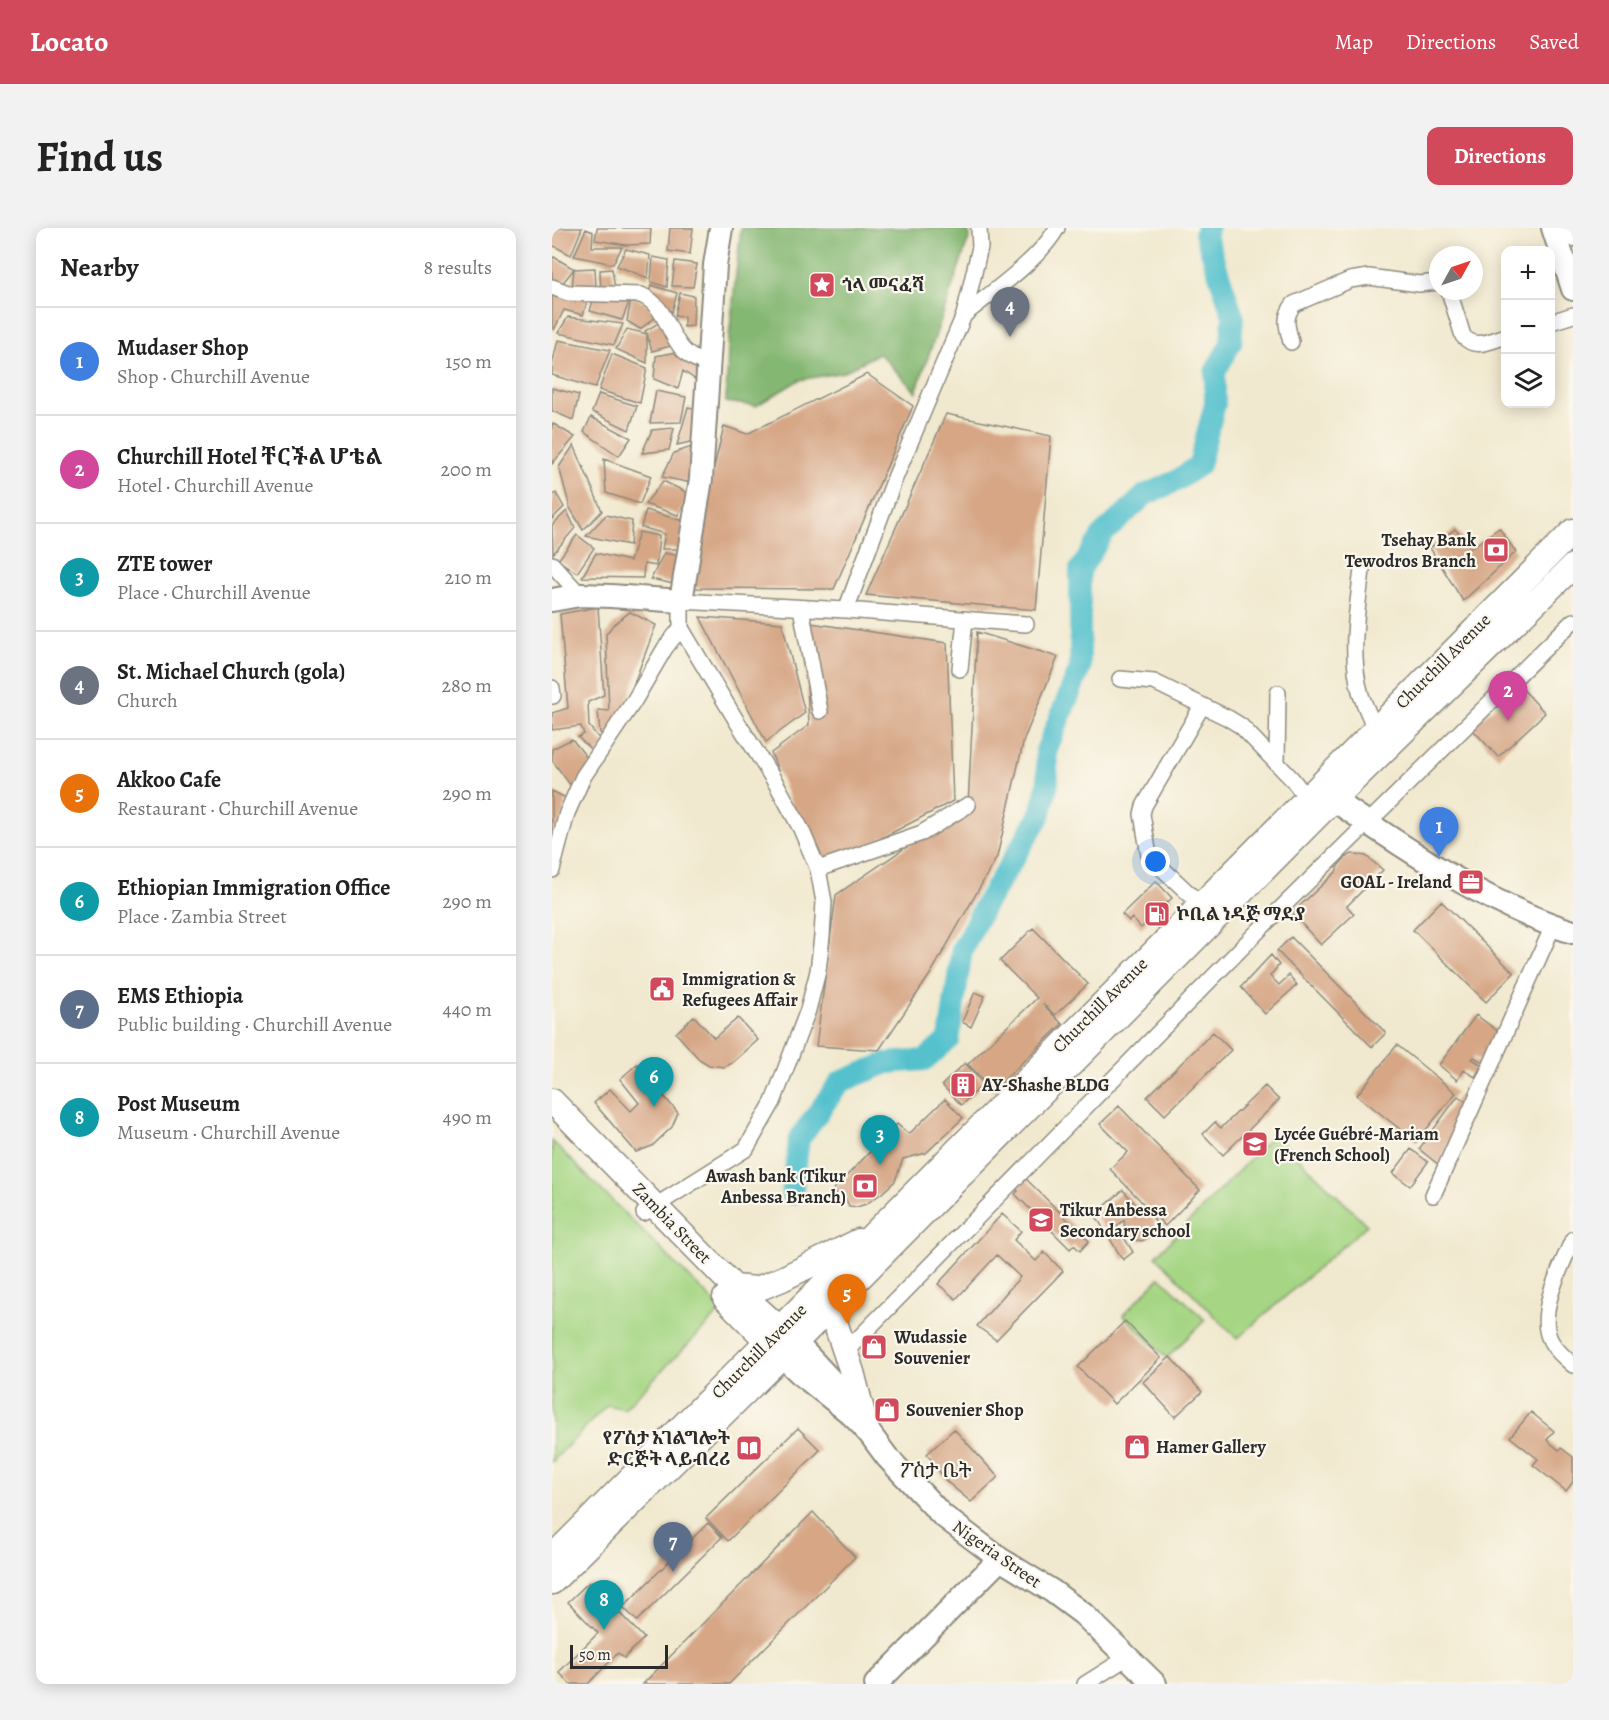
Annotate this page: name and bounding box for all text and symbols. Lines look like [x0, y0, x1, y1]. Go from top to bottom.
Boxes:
text: Locato [30, 23, 108, 61]
text: Map [1335, 28, 1373, 56]
text: Directions [1406, 28, 1496, 56]
text: Saved [1529, 28, 1579, 56]
button: Directions [1427, 127, 1573, 185]
text: Find us [36, 128, 163, 185]
north arrow [1429, 246, 1483, 300]
map controls [1501, 246, 1555, 408]
button: + [1501, 246, 1555, 300]
text: Nearby [60, 250, 139, 285]
text: 8 results [424, 254, 492, 281]
place icon: ጎላ መናፈሻ [807, 270, 837, 300]
place label: ጎላ መናፈሻ [842, 273, 925, 297]
pin: 4 [990, 288, 1030, 337]
button: − [1501, 300, 1555, 354]
text: Mudaser Shop [117, 333, 248, 363]
text: 1 [76, 348, 83, 375]
text: 150 m [445, 348, 492, 375]
button: layers [1501, 354, 1555, 408]
text: Shop · Churchill Avenue [117, 363, 310, 390]
text: Churchill Hotel ቸርችል ሆቴል [117, 442, 382, 472]
text: 2 [75, 456, 84, 483]
text: 200 m [441, 456, 492, 483]
text: Hotel · Churchill Avenue [117, 472, 314, 499]
place label: Tsehay Bank Tewodros Branch [1345, 528, 1477, 573]
bank icon: Tsehay Bank Tewodros Branch [1481, 535, 1511, 565]
text: ZTE tower [117, 549, 213, 579]
text: 3 [75, 564, 84, 591]
text: 210 m [444, 564, 492, 591]
text: Place · Churchill Avenue [117, 579, 311, 606]
street label: Churchill Avenue [1390, 608, 1496, 714]
text: St. Michael Church (gola) [117, 657, 345, 687]
text: 4 [75, 672, 84, 699]
text: 280 m [442, 672, 492, 699]
pin: 2 [1488, 672, 1528, 721]
text: Church [117, 687, 178, 714]
text: Akkoo Cafe [117, 765, 221, 795]
text: 5 [75, 780, 84, 807]
text: 290 m [442, 780, 492, 807]
text: Restaurant · Churchill Avenue [117, 795, 358, 822]
pin: 1 [1420, 808, 1458, 857]
your location [1141, 847, 1170, 876]
office icon: GOAL - Ireland [1456, 867, 1486, 897]
place label: GOAL - Ireland [1340, 870, 1452, 894]
text: Ethiopian Immigration Office [117, 873, 390, 903]
text: 6 [75, 888, 84, 915]
text: 290 m [442, 888, 492, 915]
fuel station icon: ኮቢል ነዳጅ ማደያ [1142, 899, 1172, 929]
place label: ኮቢል ነዳጅ ማደያ [1176, 902, 1305, 926]
text: Place · Zambia Street [117, 903, 287, 930]
street label: Churchill Avenue [1047, 952, 1153, 1058]
place label: Immigration & Refugees Affair [682, 967, 799, 1012]
public building icon: Immigration & Refugees Affair [647, 974, 677, 1004]
text: EMS Ethiopia [117, 981, 243, 1011]
text: 7 [75, 996, 84, 1023]
text: 440 m [443, 996, 492, 1023]
text: Public building · Churchill Avenue [117, 1011, 392, 1038]
pin: 6 [634, 1058, 674, 1107]
building icon: AY-Shashe BLDG [948, 1070, 978, 1100]
place label: AY-Shashe BLDG [981, 1073, 1110, 1097]
text: Post Museum [117, 1089, 240, 1119]
text: 8 [75, 1104, 84, 1131]
text: 490 m [443, 1104, 492, 1131]
pin: 3 [860, 1116, 900, 1165]
text: Museum · Churchill Avenue [117, 1119, 340, 1146]
place label: Lycée Guébré-Mariam (French School) [1274, 1122, 1439, 1167]
school or university icon: Lycée Guébré-Mariam (French School) [1240, 1129, 1270, 1159]
place label: Awash bank (Tikur Anbessa Branch) [705, 1164, 847, 1209]
bank icon: Awash bank (Tikur Anbessa Branch) [850, 1171, 880, 1201]
street label: Zambia Street [627, 1177, 717, 1269]
place label: Tikur Anbessa Secondary school [1060, 1198, 1190, 1243]
school or university icon: Tikur Anbessa Secondary school [1026, 1205, 1056, 1235]
pin: 5 [828, 1274, 866, 1324]
street label: Churchill Avenue [706, 1298, 812, 1404]
place label: Wudassie Souvenier [893, 1325, 971, 1370]
shop icon: Wudassie Souvenier [859, 1332, 889, 1362]
shop icon: Souvenier Shop [872, 1395, 902, 1425]
place label: Souvenier Shop [906, 1398, 1024, 1422]
place label: የፖስታ አገልግሎት ድርጅት ላይብረሪ [603, 1426, 731, 1471]
shop icon: Hamer Gallery [1122, 1432, 1152, 1462]
library icon: የፖስታ አገልግሎት ድርጅት ላይብረሪ [734, 1433, 764, 1463]
place label: Hamer Gallery [1156, 1435, 1266, 1459]
district label: ፖስታ ቤት [900, 1457, 972, 1484]
street label: Nigeria Street [948, 1515, 1046, 1593]
pin: 7 [654, 1522, 692, 1572]
pin: 8 [584, 1580, 624, 1630]
scale bar [570, 1642, 668, 1670]
text: 50 m [579, 1644, 611, 1666]

